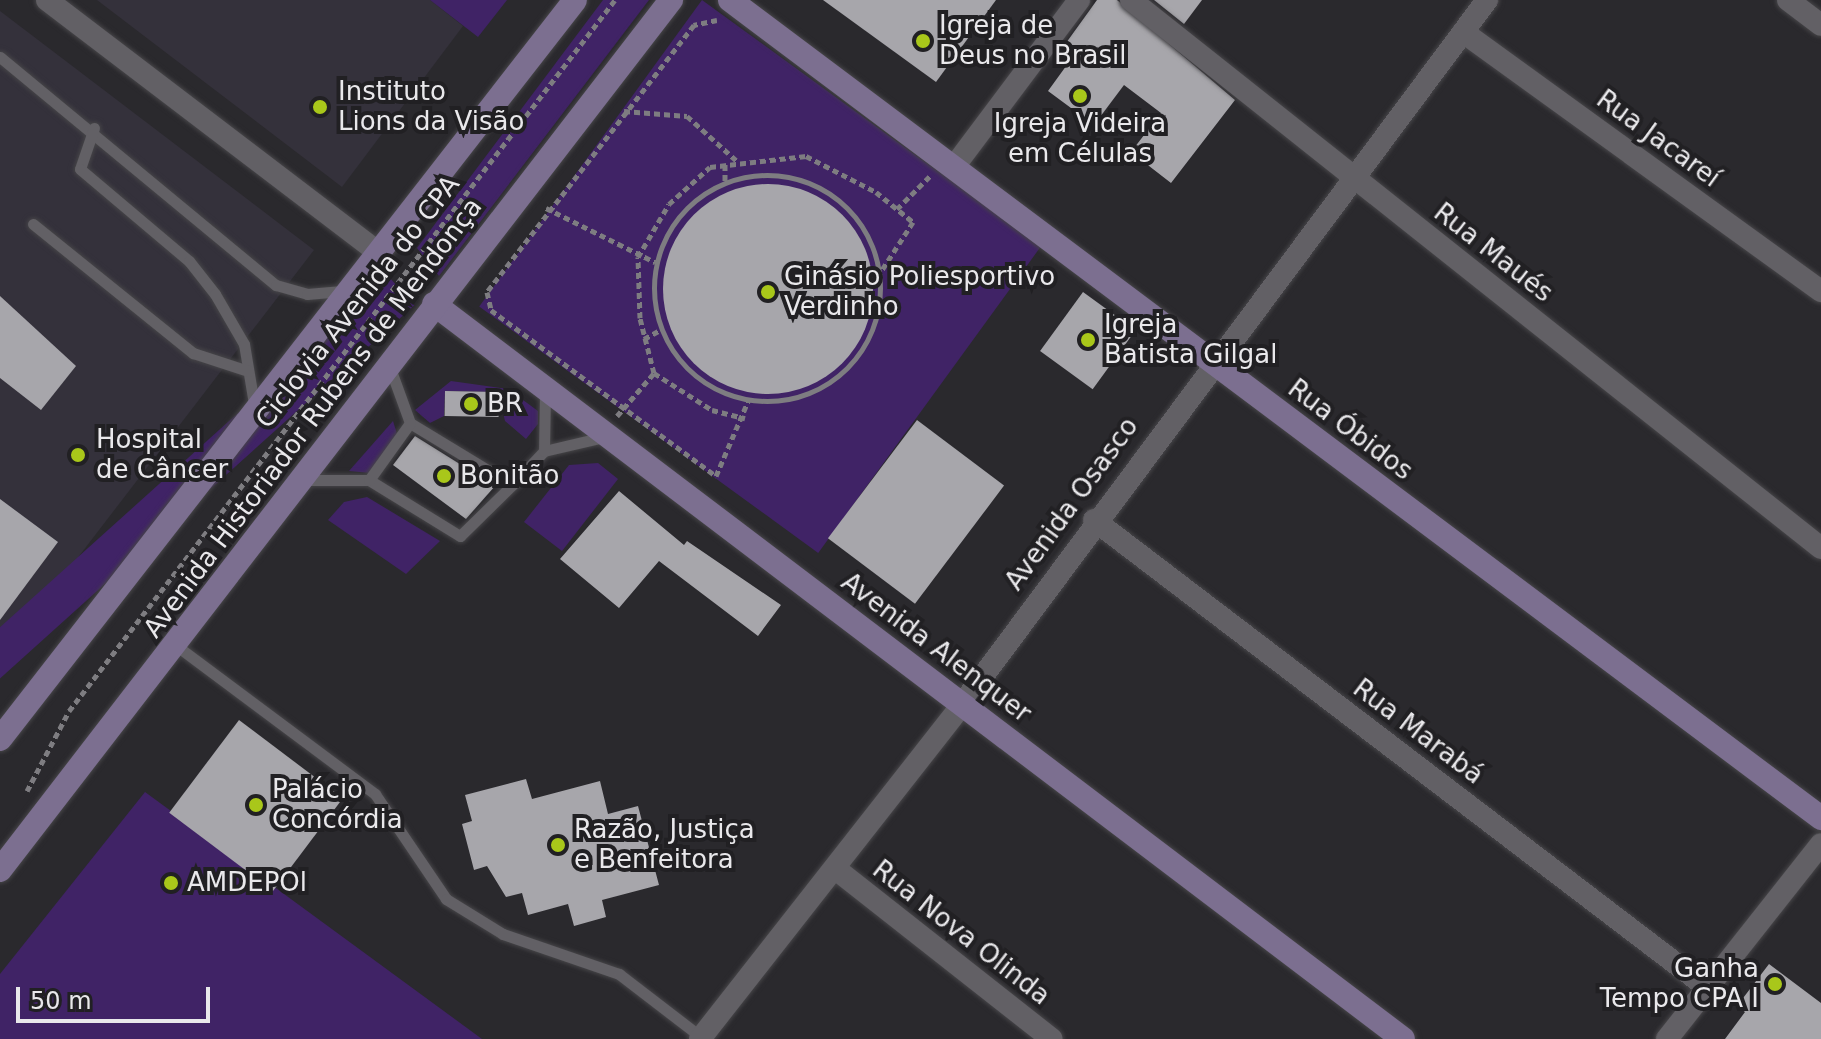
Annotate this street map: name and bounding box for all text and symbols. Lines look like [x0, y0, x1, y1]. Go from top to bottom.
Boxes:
place label: Igreja de Deus no Brasil [939, 10, 1126, 72]
marker: Igreja de Deus no Brasil [914, 32, 932, 50]
place label: Instituto Lions da Visão [338, 76, 524, 138]
street label: Rua Jacareí [1590, 84, 1726, 194]
marker: Igreja Videira em Células [1071, 87, 1089, 105]
marker: Instituto Lions da Visão [309, 96, 331, 118]
place label: Igreja Videira em Células [994, 108, 1166, 170]
street label: Ciclovia Avenida do CPA [250, 169, 466, 435]
street label: Avenida Historiador Rubens de Mendonça [137, 192, 489, 644]
street label: Rua Maués [1427, 197, 1559, 309]
place label: Ginásio Poliesportivo Verdinho [784, 261, 1055, 322]
marker: Ginásio Poliesportivo Verdinho [759, 283, 777, 301]
place label: Igreja Batista Gilgal [1104, 309, 1277, 370]
marker: Igreja Batista Gilgal [1079, 331, 1097, 349]
street label: Rua Óbidos [1282, 373, 1418, 487]
place label: BR [487, 388, 523, 420]
marker: BR [462, 395, 480, 413]
street label: Avenida Osasco [999, 412, 1145, 596]
place label: Hospital de Câncer [96, 424, 228, 486]
marker: Hospital de Câncer [67, 444, 89, 466]
place label: Bonitão [460, 460, 559, 492]
marker: Bonitão [435, 467, 453, 485]
street label: Avenida Alenquer [835, 567, 1037, 729]
street label: Rua Marabá [1347, 673, 1489, 791]
place label: Palácio Concórdia [272, 774, 403, 836]
marker: Palácio Concórdia [247, 796, 265, 814]
place label: Razão, Justiça e Benfeitora [574, 814, 755, 876]
marker: Razão, Justiça e Benfeitora [549, 836, 567, 854]
street label: Rua Nova Olinda [866, 854, 1056, 1012]
place label: AMDEPOl [187, 867, 307, 899]
marker: AMDEPOl [162, 874, 180, 892]
place label: Ganha Tempo CPA I [1600, 953, 1759, 1014]
scale bar [20, 971, 214, 1021]
marker: Ganha Tempo CPA I [1766, 975, 1784, 993]
text: 50 m [30, 987, 92, 1015]

